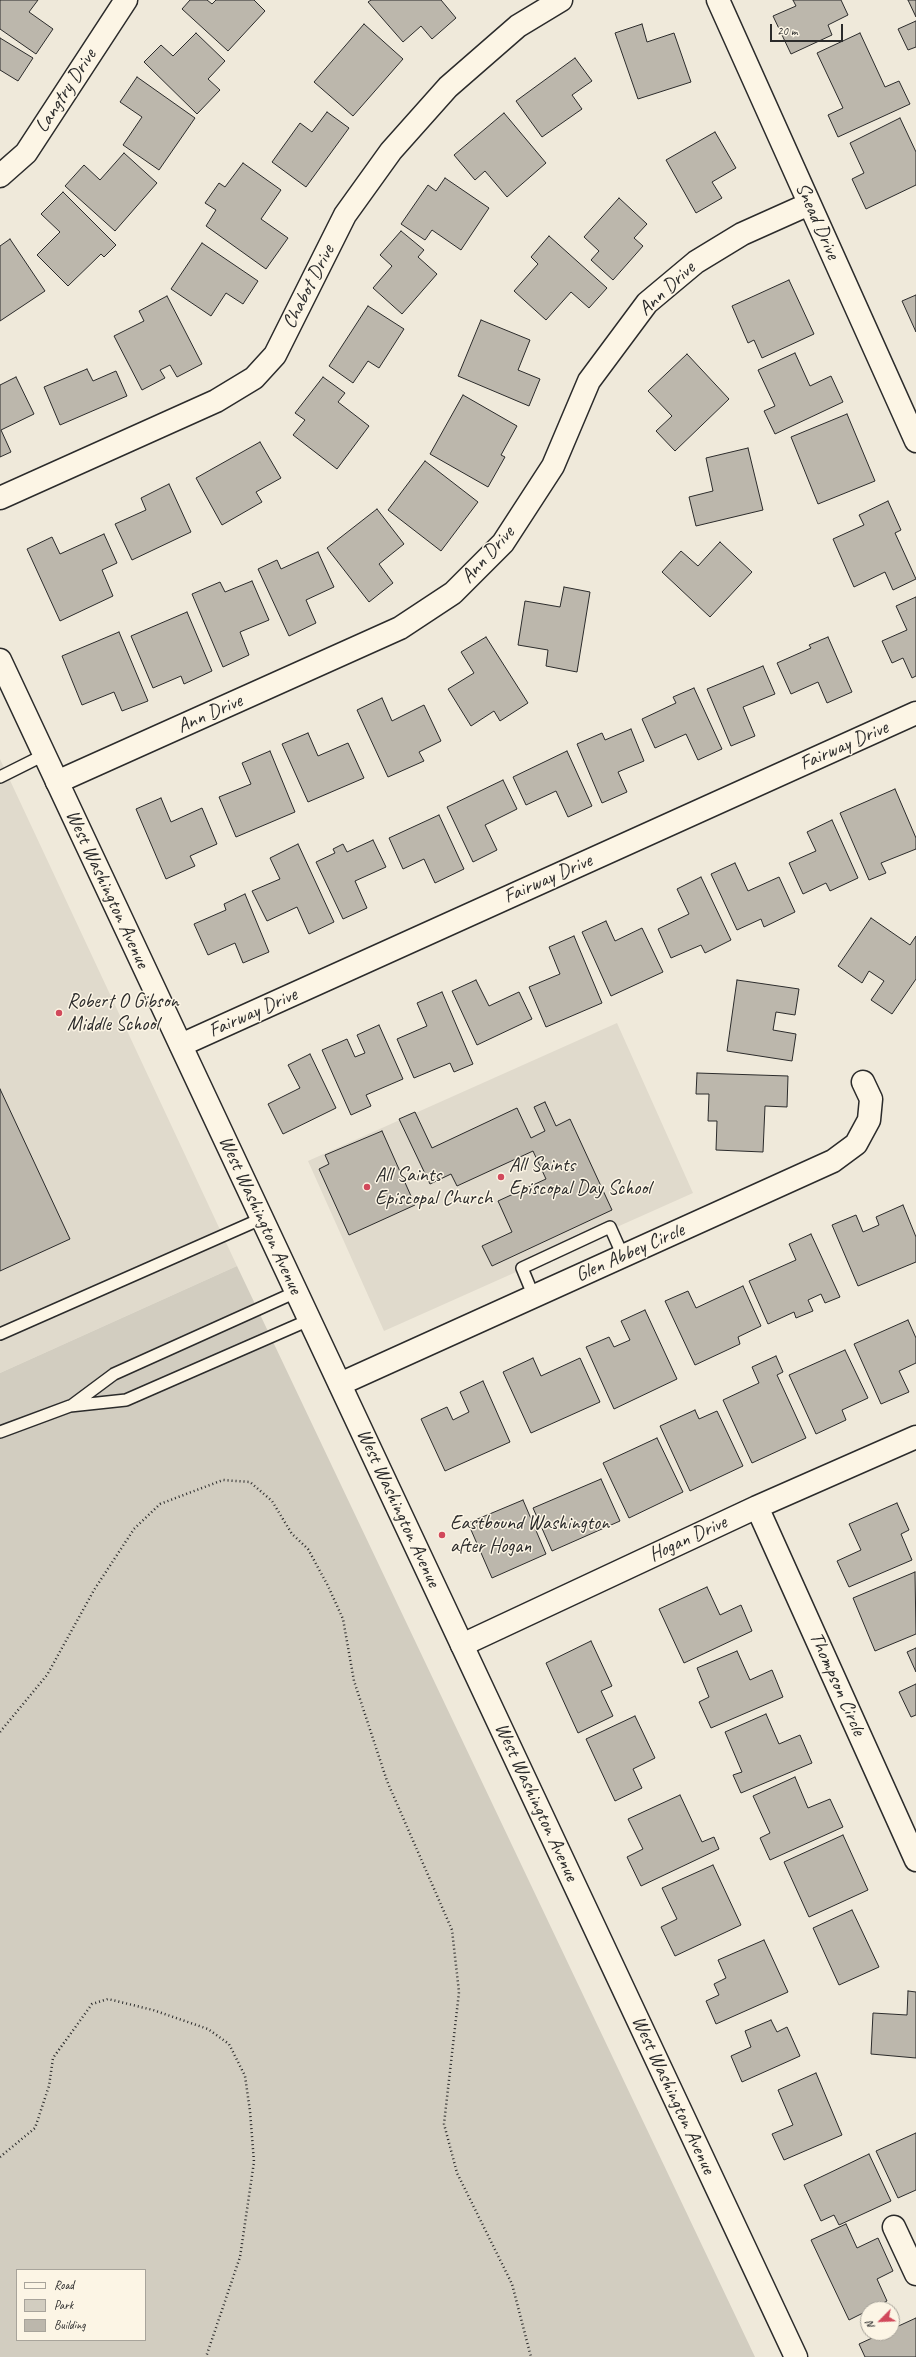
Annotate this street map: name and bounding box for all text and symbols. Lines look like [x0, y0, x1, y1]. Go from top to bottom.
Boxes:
scale bar [772, 16, 845, 42]
text: 20 m [777, 23, 797, 39]
street label: Langtry Drive [30, 45, 102, 137]
street label: Snead Drive [789, 179, 845, 263]
street label: Chabot Drive [278, 241, 340, 333]
street label: Ann Drive [634, 257, 700, 321]
street label: Ann Drive [456, 521, 520, 589]
street label: Ann Drive [174, 689, 246, 739]
street label: Fairway Drive [796, 716, 892, 776]
street label: West Washington Avenue [60, 806, 154, 972]
street label: Fairway Drive [500, 849, 596, 909]
street label: Fairway Drive [205, 983, 301, 1043]
place label: Robert O Gibson Middle School [67, 990, 178, 1037]
marker: Robert O Gibson Middle School [54, 1008, 64, 1018]
street label: West Washington Avenue [213, 1132, 307, 1298]
place label: All Saints Episcopal Day School [509, 1154, 651, 1201]
place label: All Saints Episcopal Church [375, 1164, 492, 1211]
marker: All Saints Episcopal Day School [496, 1172, 506, 1182]
marker: All Saints Episcopal Church [362, 1182, 372, 1192]
street label: Glen Abbey Circle [572, 1218, 688, 1288]
street label: West Washington Avenue [351, 1425, 445, 1591]
street label: Hogan Drive [645, 1511, 731, 1567]
place label: Eastbound Washington after Hogan [450, 1512, 609, 1559]
marker: Eastbound Washington after Hogan [437, 1530, 447, 1540]
street label: Thompson Circle [804, 1629, 870, 1739]
street label: West Washington Avenue [489, 1719, 583, 1885]
street label: West Washington Avenue [626, 2012, 720, 2178]
legend [16, 2269, 146, 2341]
text: Road [54, 2277, 74, 2293]
text: Park [54, 2297, 73, 2313]
north arrow [860, 2301, 900, 2341]
text: Building [54, 2317, 86, 2333]
text: N [862, 2320, 878, 2331]

